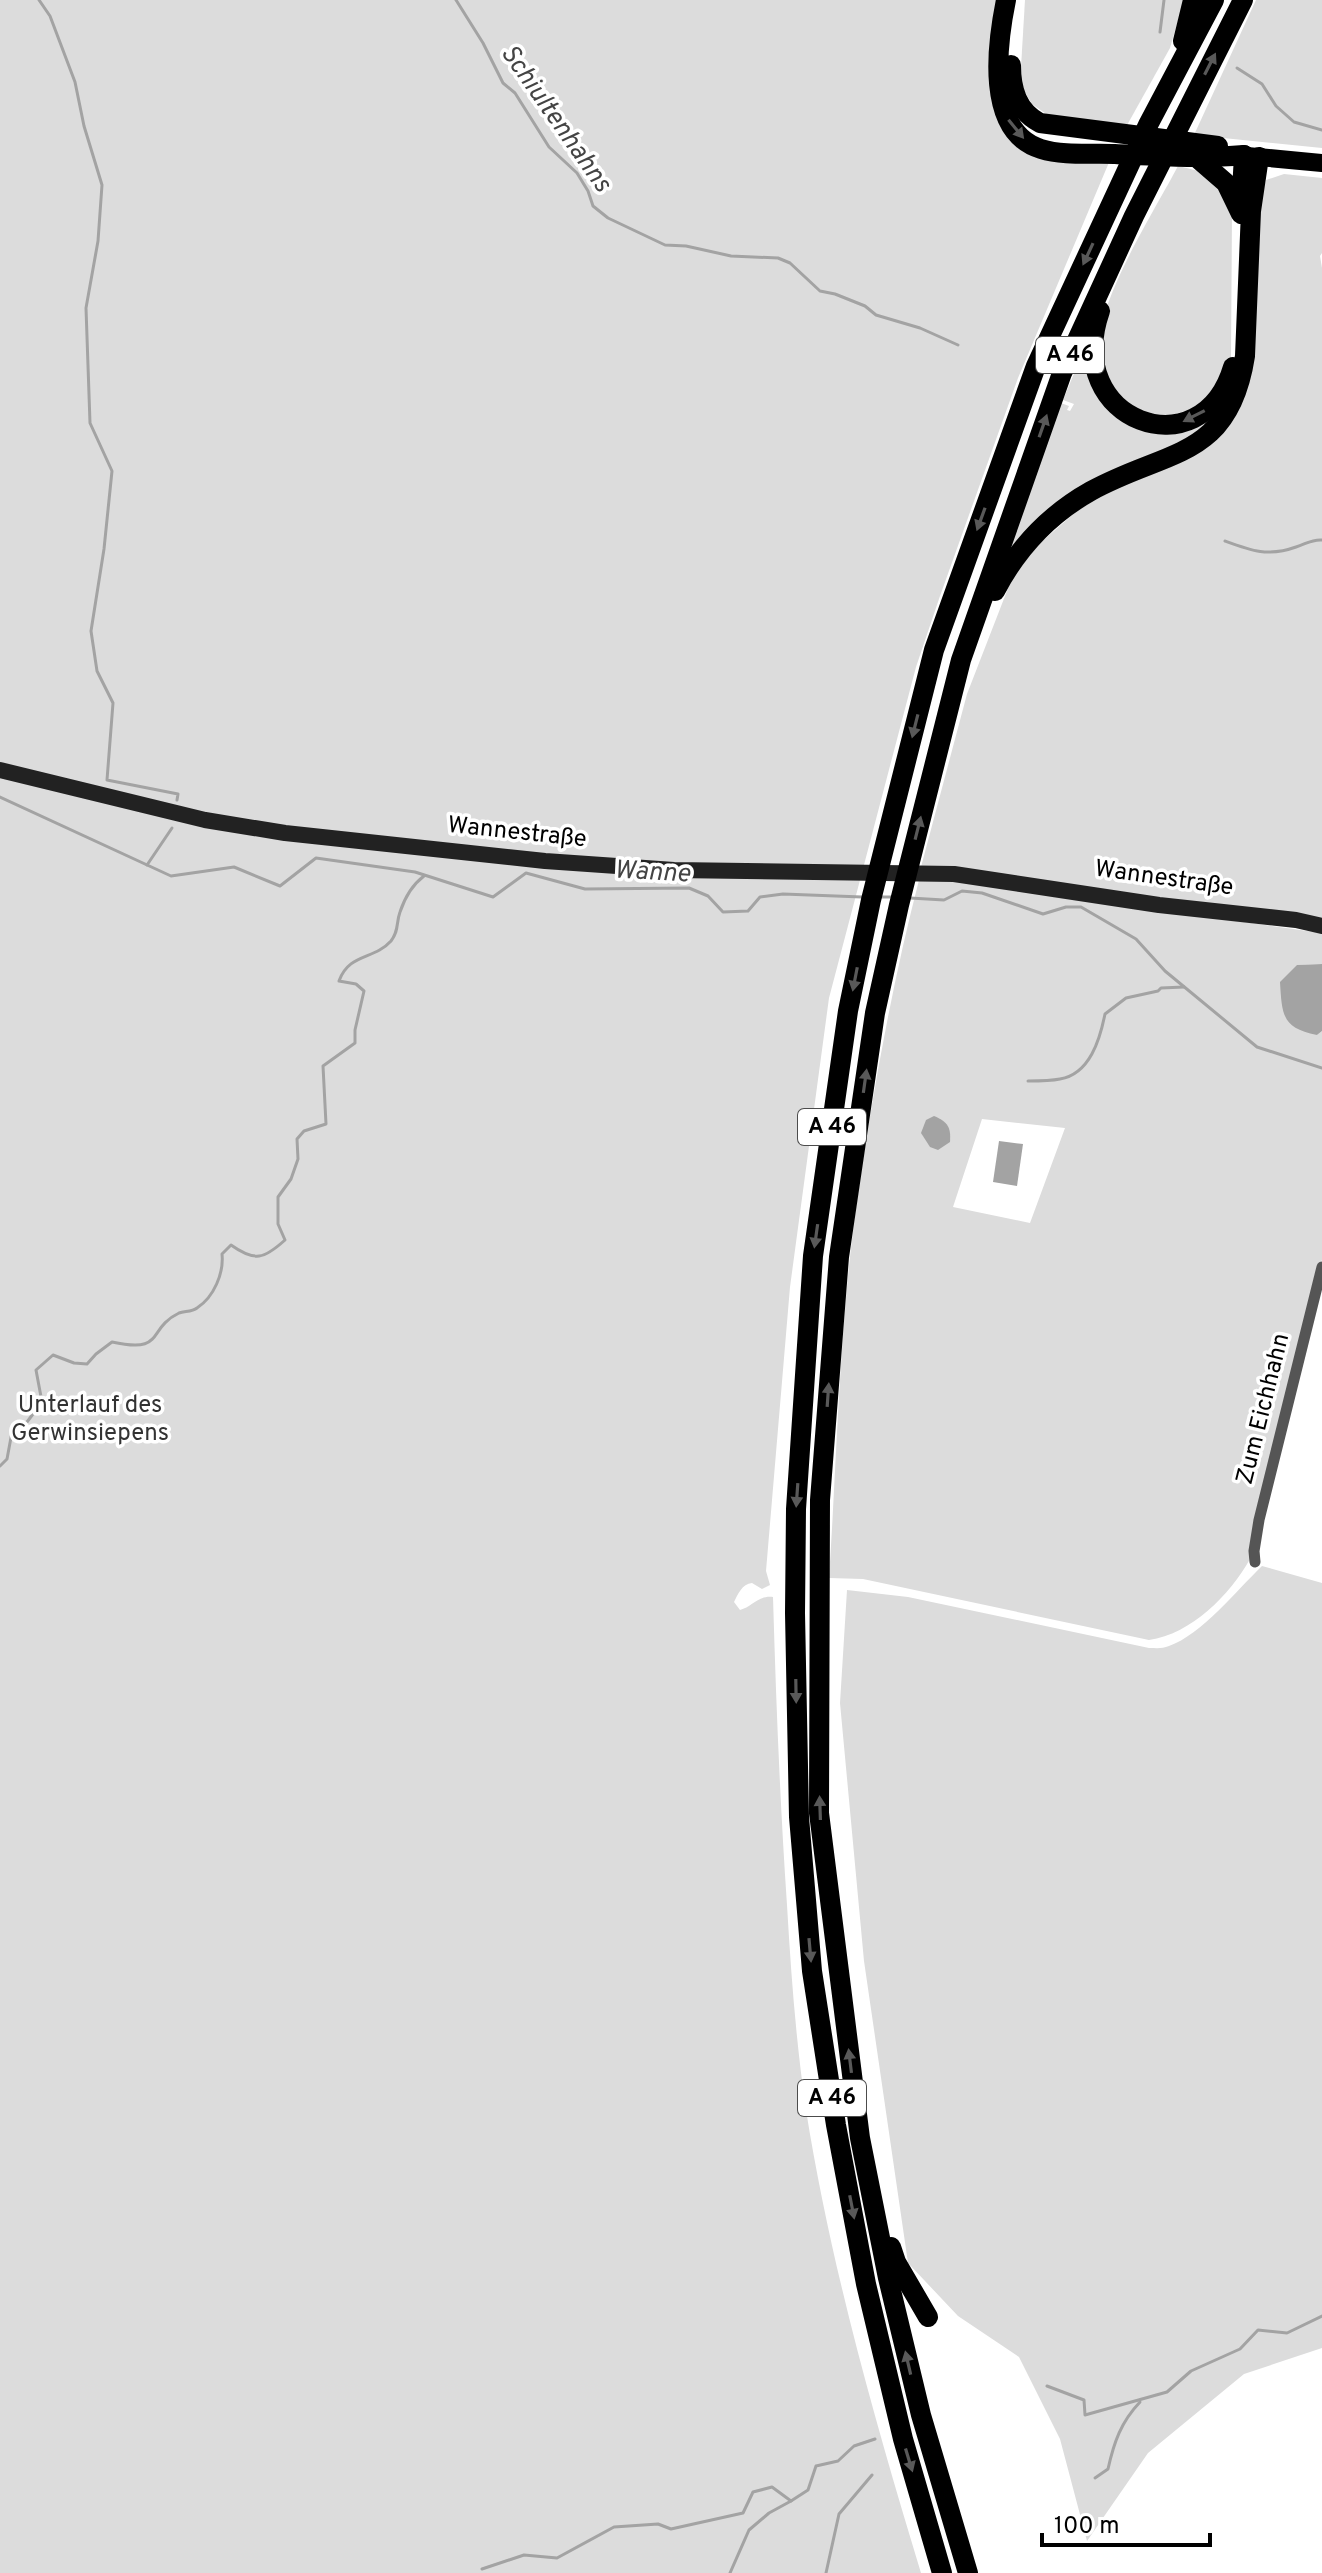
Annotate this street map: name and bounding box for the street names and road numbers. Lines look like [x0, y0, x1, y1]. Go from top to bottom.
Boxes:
road number: A 46 [1036, 337, 1104, 373]
street label: Wannestraße [446, 811, 588, 855]
street label: Wannestraße [1093, 854, 1235, 904]
road number: A 46 [798, 1109, 866, 1145]
street label: Zum Eichhahn [1231, 1330, 1297, 1488]
road number: A 46 [798, 2080, 866, 2116]

